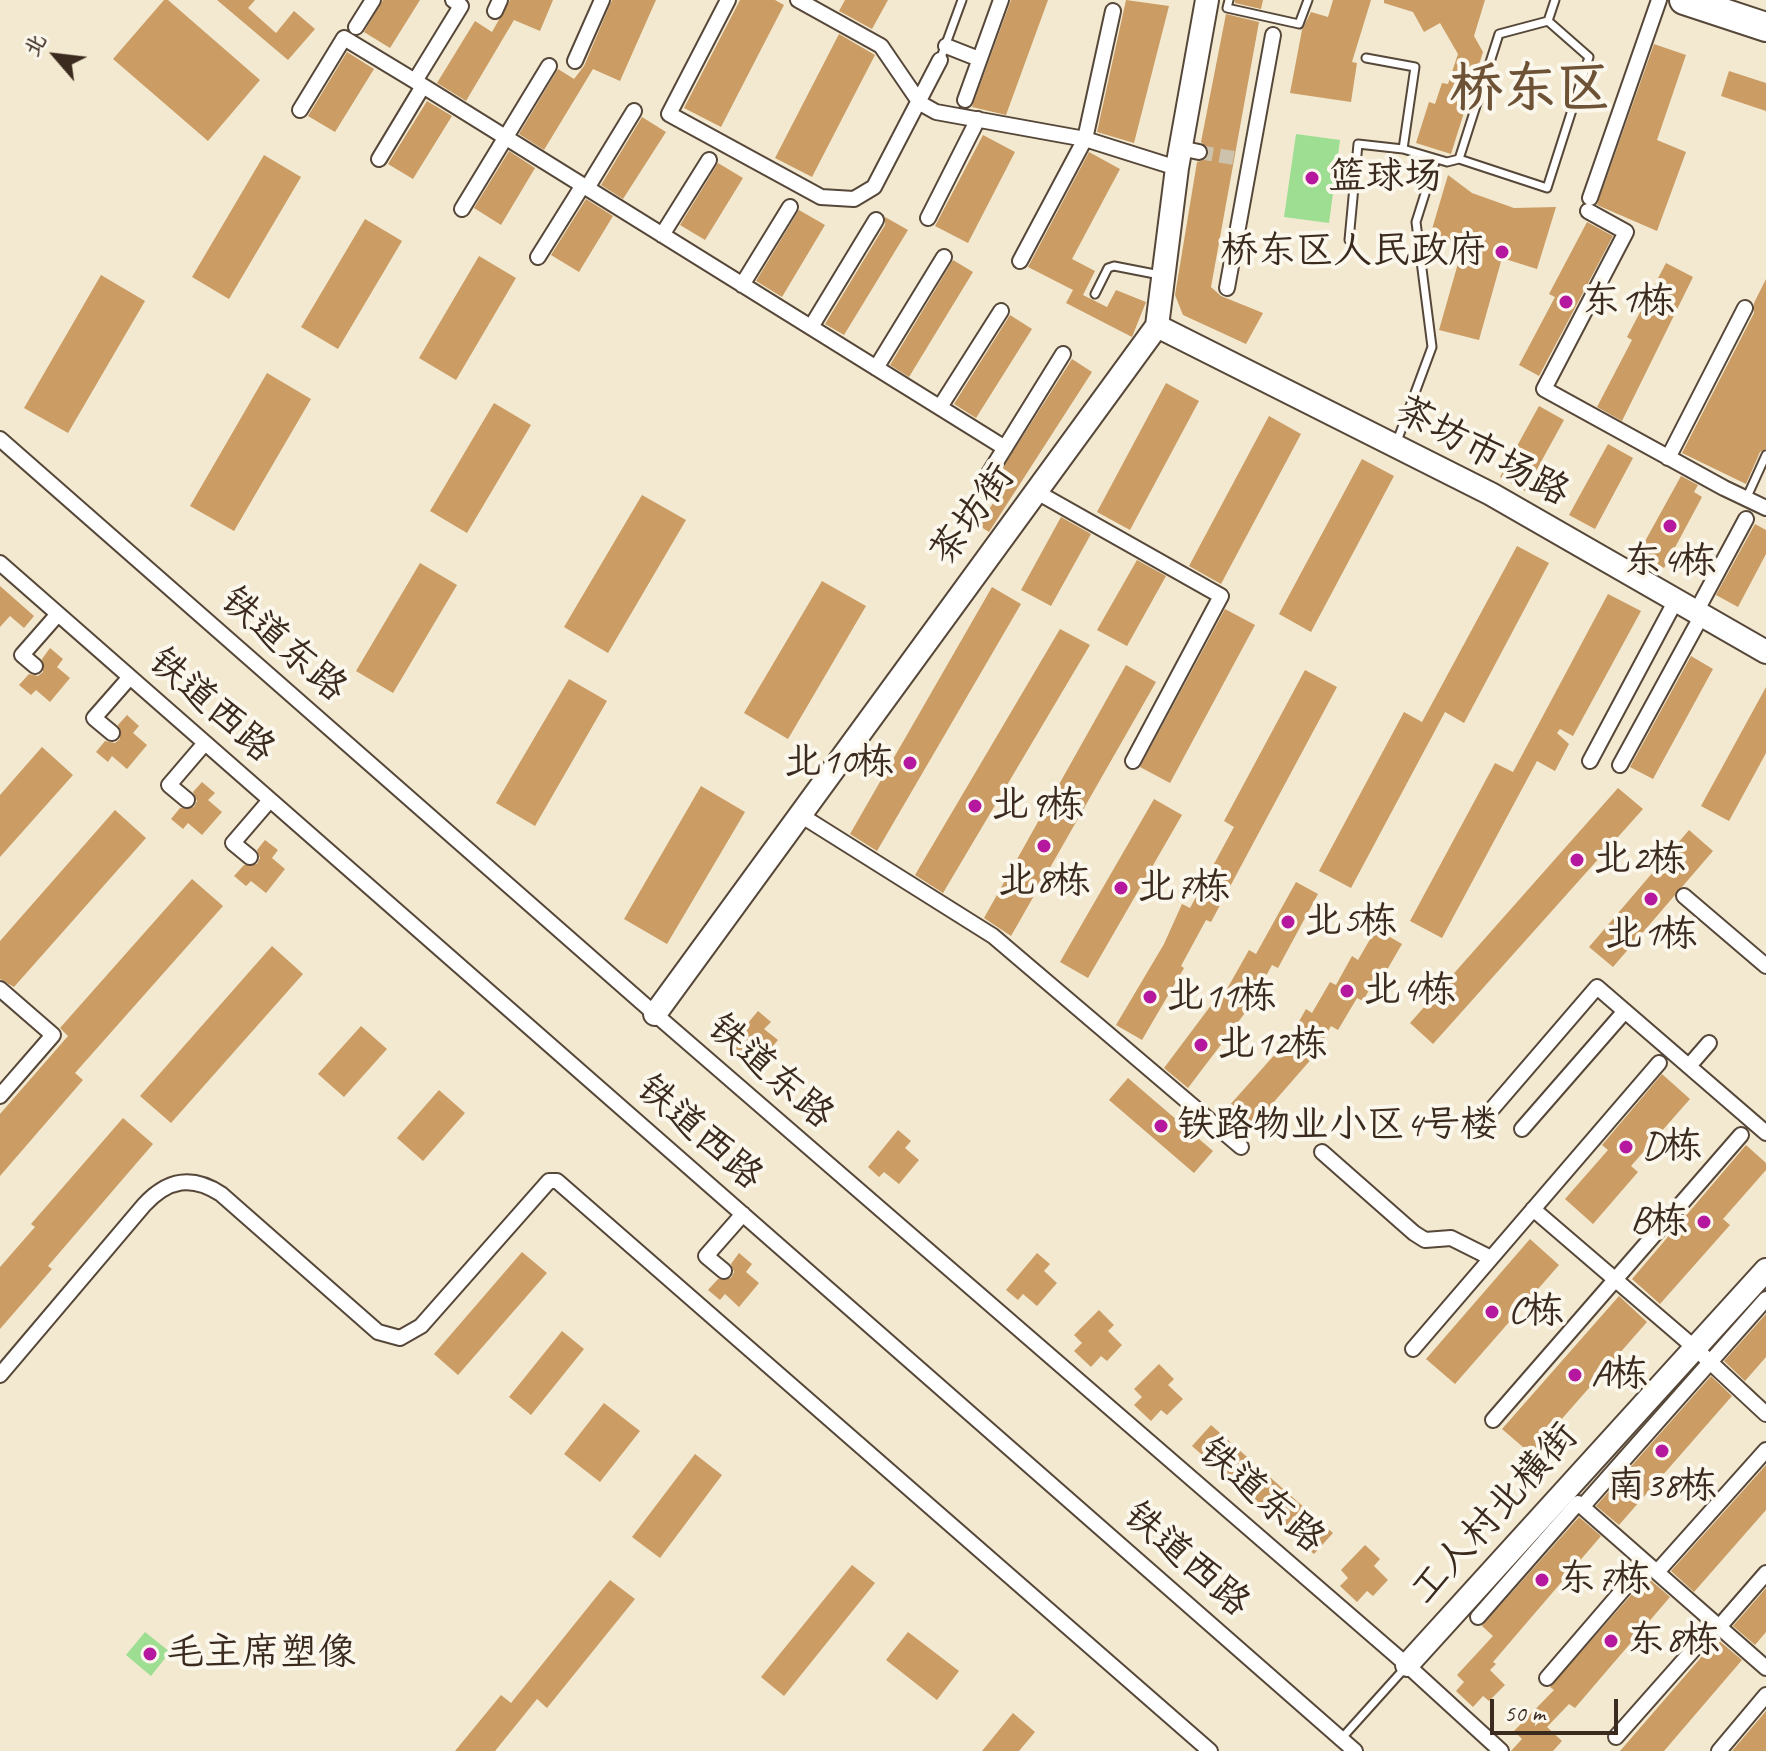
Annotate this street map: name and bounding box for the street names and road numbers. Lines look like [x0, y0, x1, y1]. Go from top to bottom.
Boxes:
street label: 茶坊市场路 [1387, 387, 1577, 517]
street label: 茶坊街 [921, 455, 1025, 575]
street label: 铁道东路 [211, 578, 355, 712]
street label: 铁道西路 [139, 639, 283, 773]
street label: 铁道东路 [698, 1005, 842, 1139]
street label: 铁道西路 [627, 1066, 771, 1200]
street label: 工人村北横街 [1402, 1414, 1588, 1614]
street label: 铁道东路 [1189, 1429, 1333, 1563]
street label: 铁道西路 [1114, 1493, 1258, 1627]

